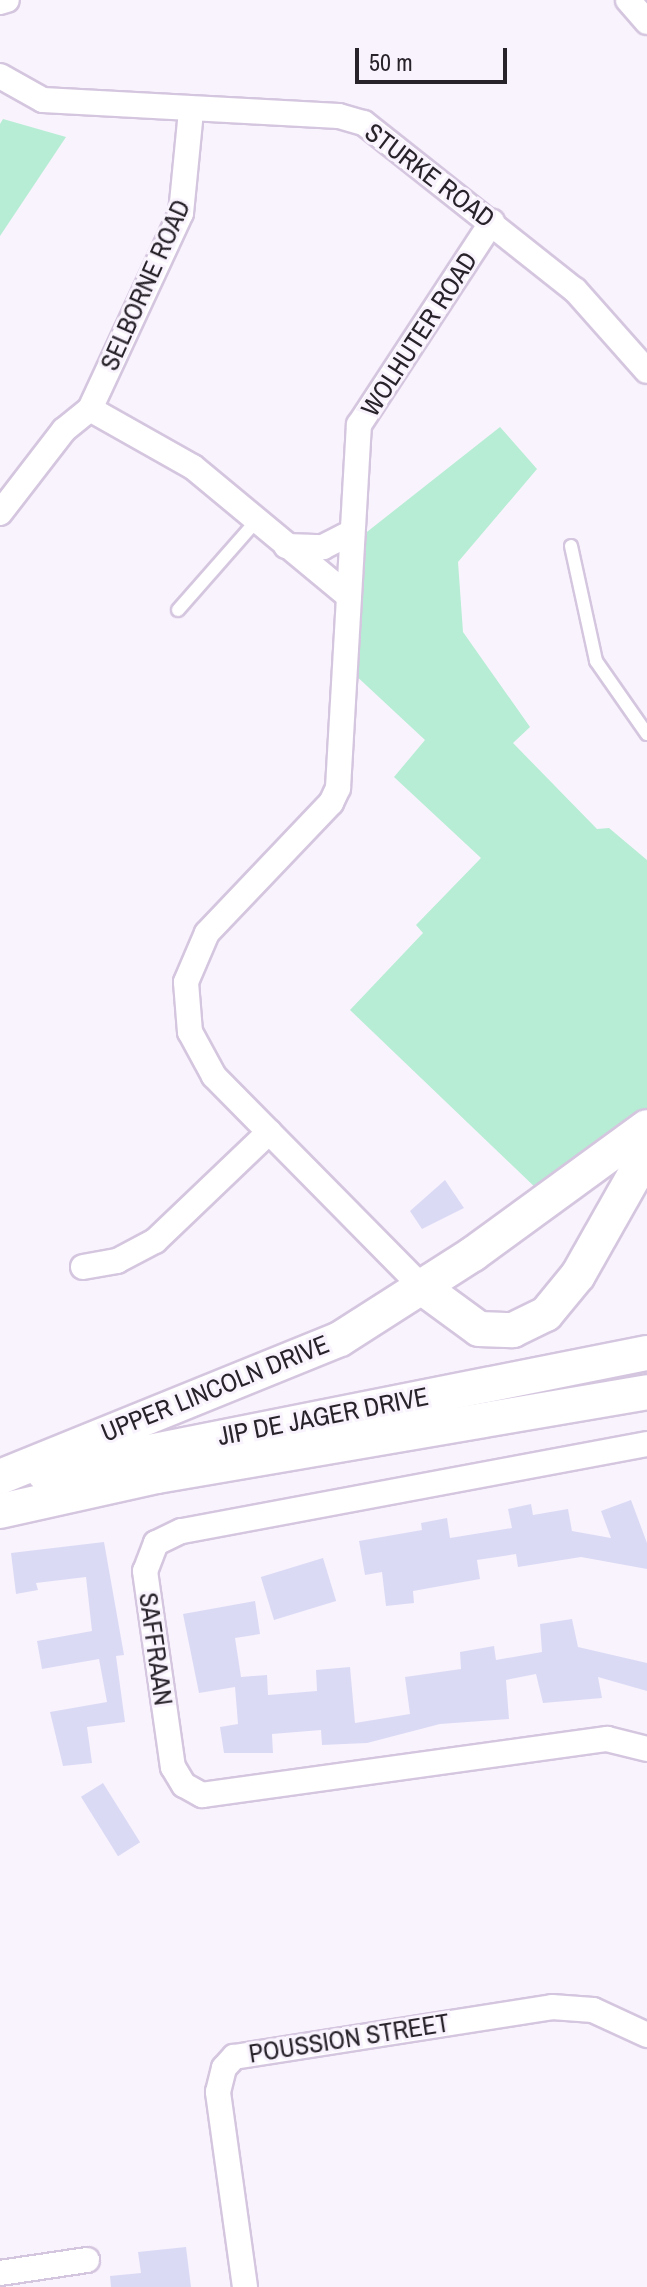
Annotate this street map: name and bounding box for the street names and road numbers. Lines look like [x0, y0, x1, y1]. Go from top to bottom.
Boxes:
street label: STURKE ROAD [359, 116, 501, 234]
street label: SELBORNE ROAD [93, 195, 197, 375]
street label: WOLHUTER ROAD [354, 246, 484, 422]
street label: UPPER LINCOLN DRIVE [97, 1328, 333, 1448]
street label: JIP DE JAGER DRIVE [215, 1380, 431, 1452]
street label: SAFFRAAN [133, 1591, 179, 1707]
street label: POUSSION STREET [247, 2007, 451, 2069]

